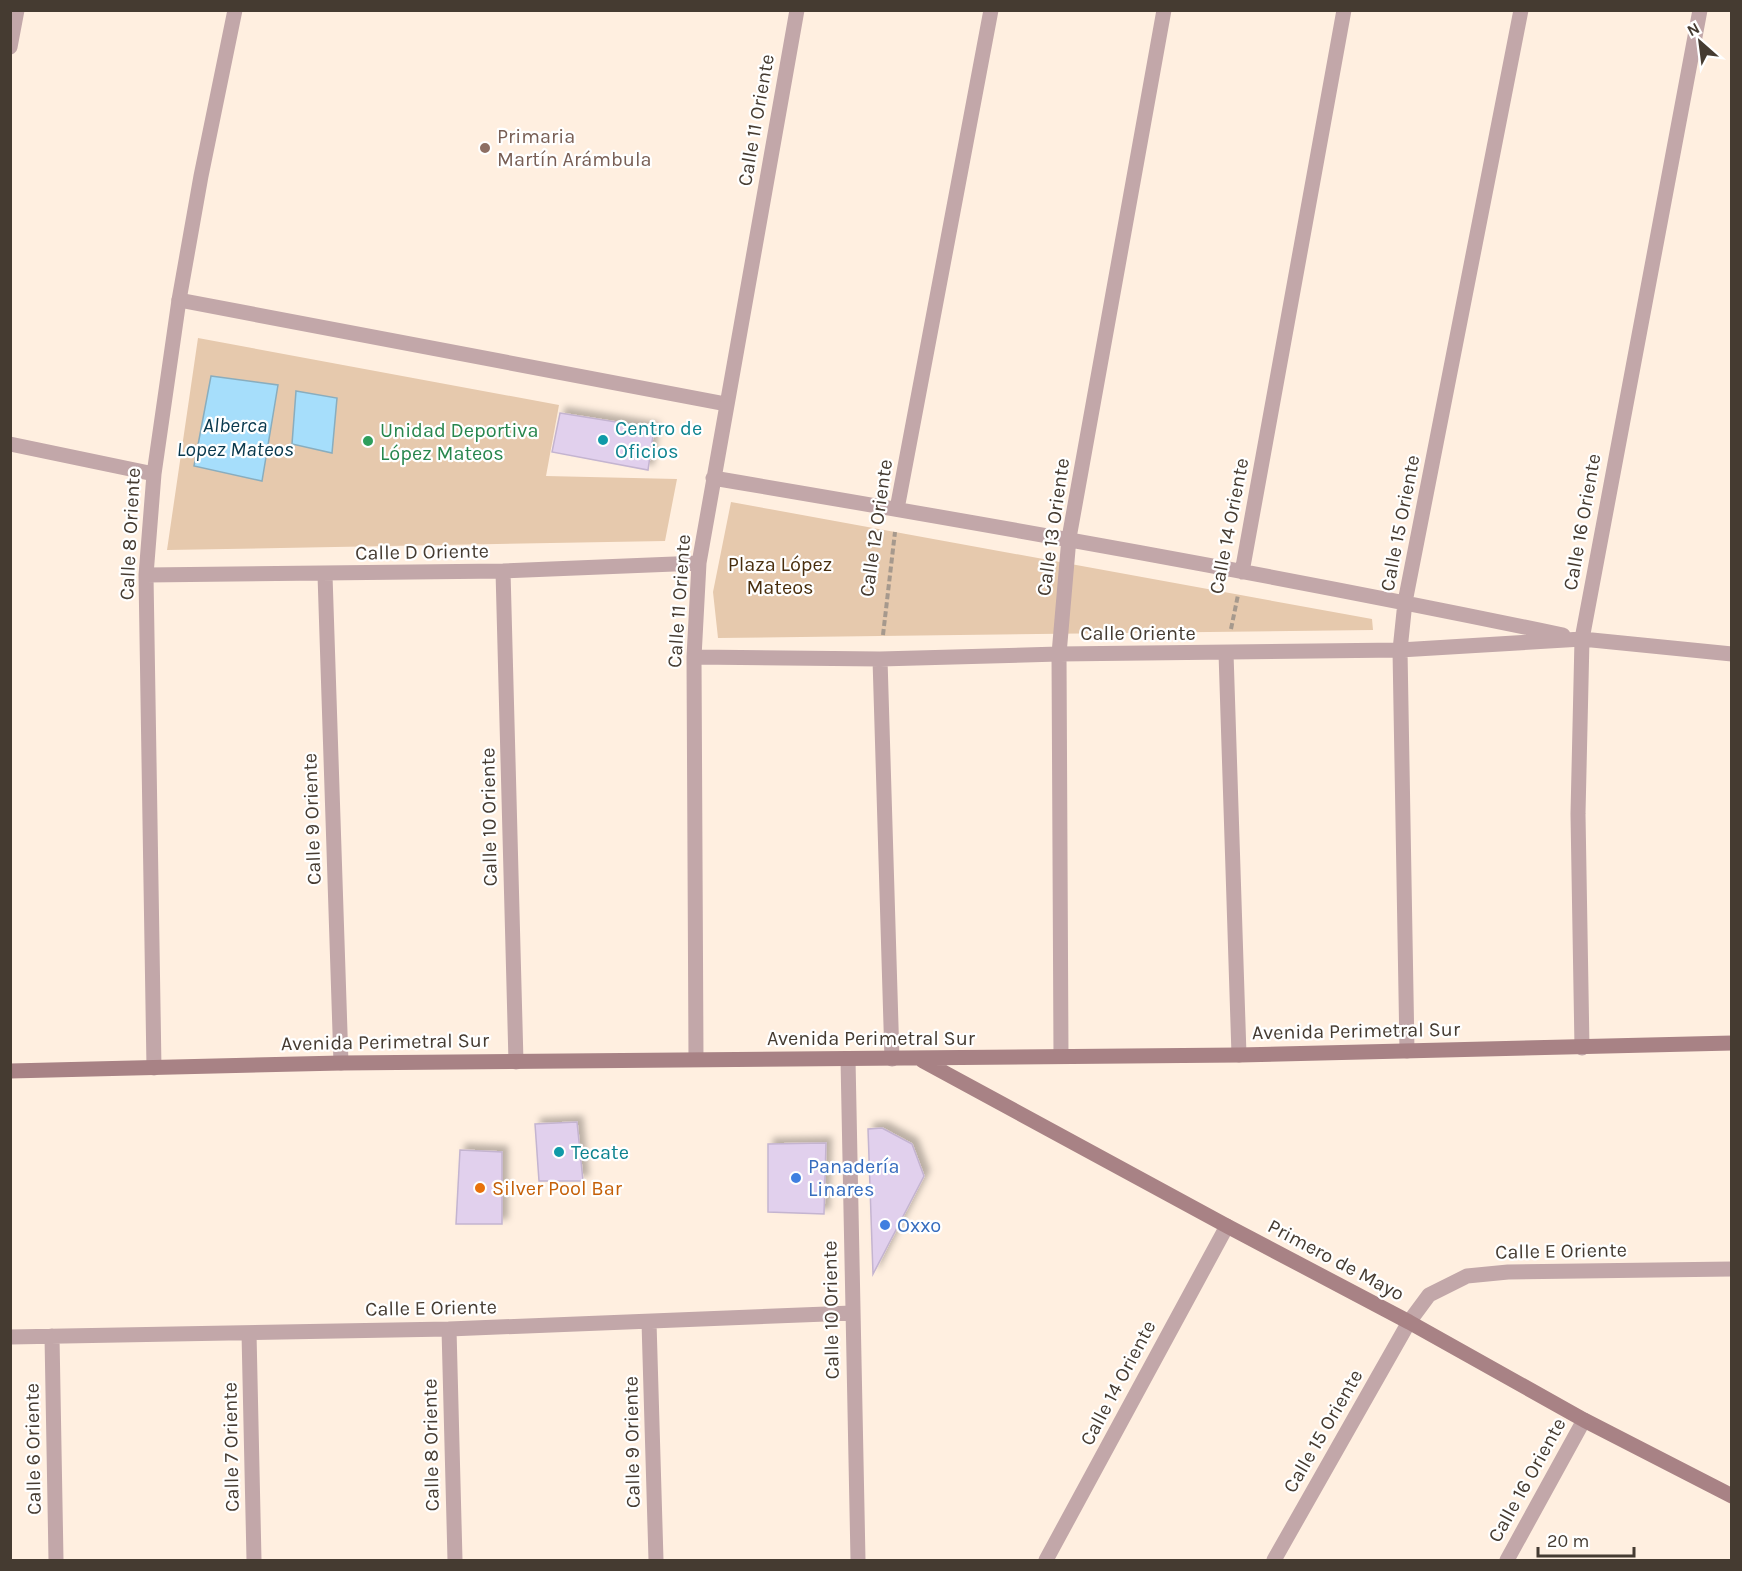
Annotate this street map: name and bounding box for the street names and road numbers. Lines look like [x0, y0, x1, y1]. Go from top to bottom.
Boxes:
street label: Calle 11 Oriente [733, 52, 779, 188]
street label: Calle 16 Oriente [1559, 452, 1605, 592]
street label: Calle 15 Oriente [1376, 453, 1424, 593]
street label: Calle 14 Oriente [1205, 456, 1253, 596]
street label: Calle 13 Oriente [1032, 457, 1074, 597]
street label: Calle 12 Oriente [855, 458, 897, 598]
street label: Calle 8 Oriente [115, 467, 145, 601]
street label: Calle 11 Oriente [663, 534, 695, 668]
street label: Calle D Oriente [355, 539, 489, 565]
street label: Calle Oriente [1080, 622, 1196, 645]
street label: Calle 10 Oriente [476, 747, 502, 887]
street label: Calle 9 Oriente [298, 753, 326, 885]
street label: Avenida Perimetral Sur [1252, 1018, 1461, 1044]
street label: Avenida Perimetral Sur [767, 1027, 976, 1050]
street label: Avenida Perimetral Sur [281, 1029, 490, 1055]
street label: Primero de Mayo [1264, 1214, 1408, 1306]
street label: Calle E Oriente [1495, 1238, 1627, 1264]
street label: Calle 10 Oriente [818, 1240, 844, 1380]
street label: Calle E Oriente [365, 1295, 497, 1321]
street label: Calle 14 Oriente [1075, 1317, 1161, 1449]
street label: Calle 15 Oriente [1278, 1365, 1368, 1497]
street label: Calle 9 Oriente [619, 1376, 645, 1508]
street label: Calle 8 Oriente [418, 1378, 444, 1512]
street label: Calle 7 Oriente [218, 1382, 244, 1512]
street label: Calle 6 Oriente [20, 1383, 46, 1515]
street label: Calle 16 Oriente [1483, 1414, 1571, 1546]

